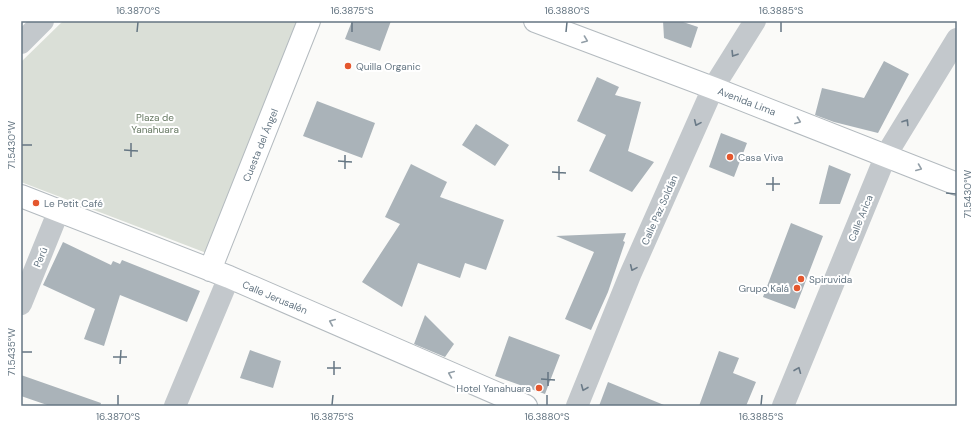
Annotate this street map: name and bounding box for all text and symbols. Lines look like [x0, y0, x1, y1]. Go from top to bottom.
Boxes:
text: 16.3870°S [116, 4, 160, 17]
text: 16.3875°S [330, 4, 374, 17]
text: 16.3880°S [544, 4, 590, 17]
text: 16.3885°S [759, 4, 803, 17]
one-way arrow [581, 35, 588, 43]
one-way arrow [731, 50, 739, 57]
place label: Quilla Organic [356, 60, 421, 73]
marker: Quilla Organic [343, 61, 353, 71]
street label: Avenida Lima [716, 84, 778, 119]
street label: Cuesta del Ángel [240, 107, 281, 184]
park label: Plaza de Yanahuara [131, 111, 179, 136]
one-way arrow [795, 116, 802, 124]
one-way arrow [694, 119, 702, 127]
one-way arrow [902, 119, 909, 126]
text: 71.5430°W [5, 120, 18, 169]
place label: Casa Viva [738, 151, 783, 164]
marker: Casa Viva [725, 152, 735, 162]
one-way arrow [916, 164, 923, 172]
text: 71.5430°W [961, 169, 974, 218]
street label: Calle Paz Soldán [638, 173, 681, 247]
street label: Calle Arica [845, 193, 876, 243]
place label: Le Petit Café [44, 197, 103, 210]
marker: Le Petit Café [31, 198, 41, 208]
street label: Perú [31, 245, 50, 269]
one-way arrow [630, 263, 638, 271]
place label: Spiruvida [809, 273, 852, 286]
marker: Spiruvida [796, 274, 806, 284]
street label: Calle Jerusalén [240, 278, 310, 317]
place label: Grupo Kalá [738, 282, 789, 295]
marker: Grupo Kalá [792, 283, 802, 293]
one-way arrow [329, 319, 337, 327]
text: 71.5435°W [5, 328, 18, 376]
one-way arrow [793, 366, 801, 374]
one-way arrow [448, 371, 456, 379]
place label: Hotel Yanahuara [456, 382, 531, 395]
marker: Hotel Yanahuara [534, 383, 544, 393]
one-way arrow [581, 384, 589, 391]
text: 16.3870°S [96, 410, 140, 423]
text: 16.3875°S [310, 410, 354, 423]
text: 16.3880°S [524, 410, 570, 423]
text: 16.3885°S [739, 410, 783, 423]

